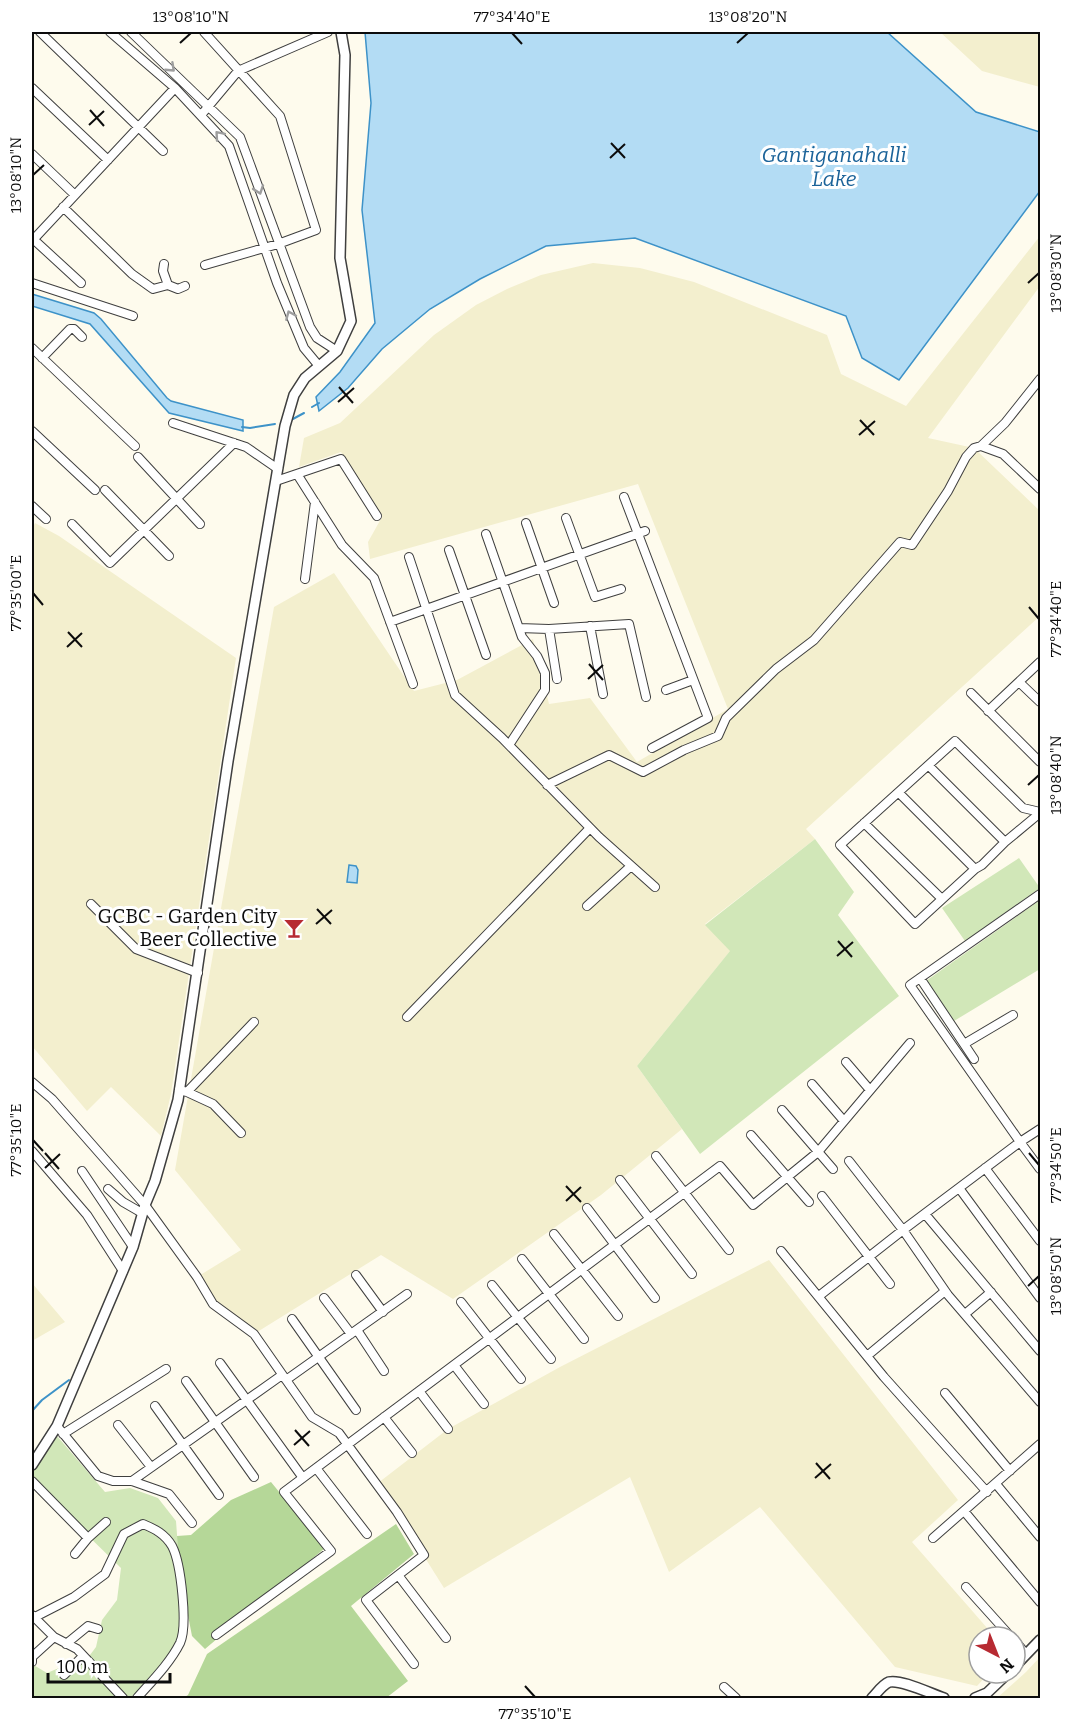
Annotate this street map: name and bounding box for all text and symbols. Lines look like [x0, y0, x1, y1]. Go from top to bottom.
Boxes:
text: 13°08'10"N [153, 8, 229, 26]
text: 77°34'40"E [474, 8, 550, 26]
text: 13°08'20"N [709, 8, 787, 26]
one-way arrow [164, 61, 174, 72]
one-way arrow [215, 131, 226, 142]
text: 13°08'10"N [7, 137, 25, 213]
water label: Gantiganahalli Lake [762, 142, 906, 192]
one-way arrow [252, 184, 265, 195]
text: 13°08'30"N [1047, 233, 1065, 312]
one-way arrow [285, 311, 297, 322]
text: 77°35'00"E [7, 555, 25, 631]
text: 77°34'40"E [1047, 581, 1065, 657]
text: 13°08'40"N [1047, 735, 1065, 815]
place label: GCBC - Garden City Beer Collective [98, 904, 277, 951]
bar icon: GCBC - Garden City Beer Collective [282, 916, 306, 940]
text: 77°35'10"E [7, 1103, 25, 1177]
text: 77°34'50"E [1047, 1127, 1065, 1203]
text: 13°08'50"N [1047, 1237, 1065, 1315]
north arrow [967, 1625, 1027, 1685]
scale bar [48, 1646, 170, 1684]
text: N [996, 1655, 1018, 1677]
text: 100 m [57, 1656, 108, 1678]
text: 77°35'10"E [498, 1705, 572, 1723]

